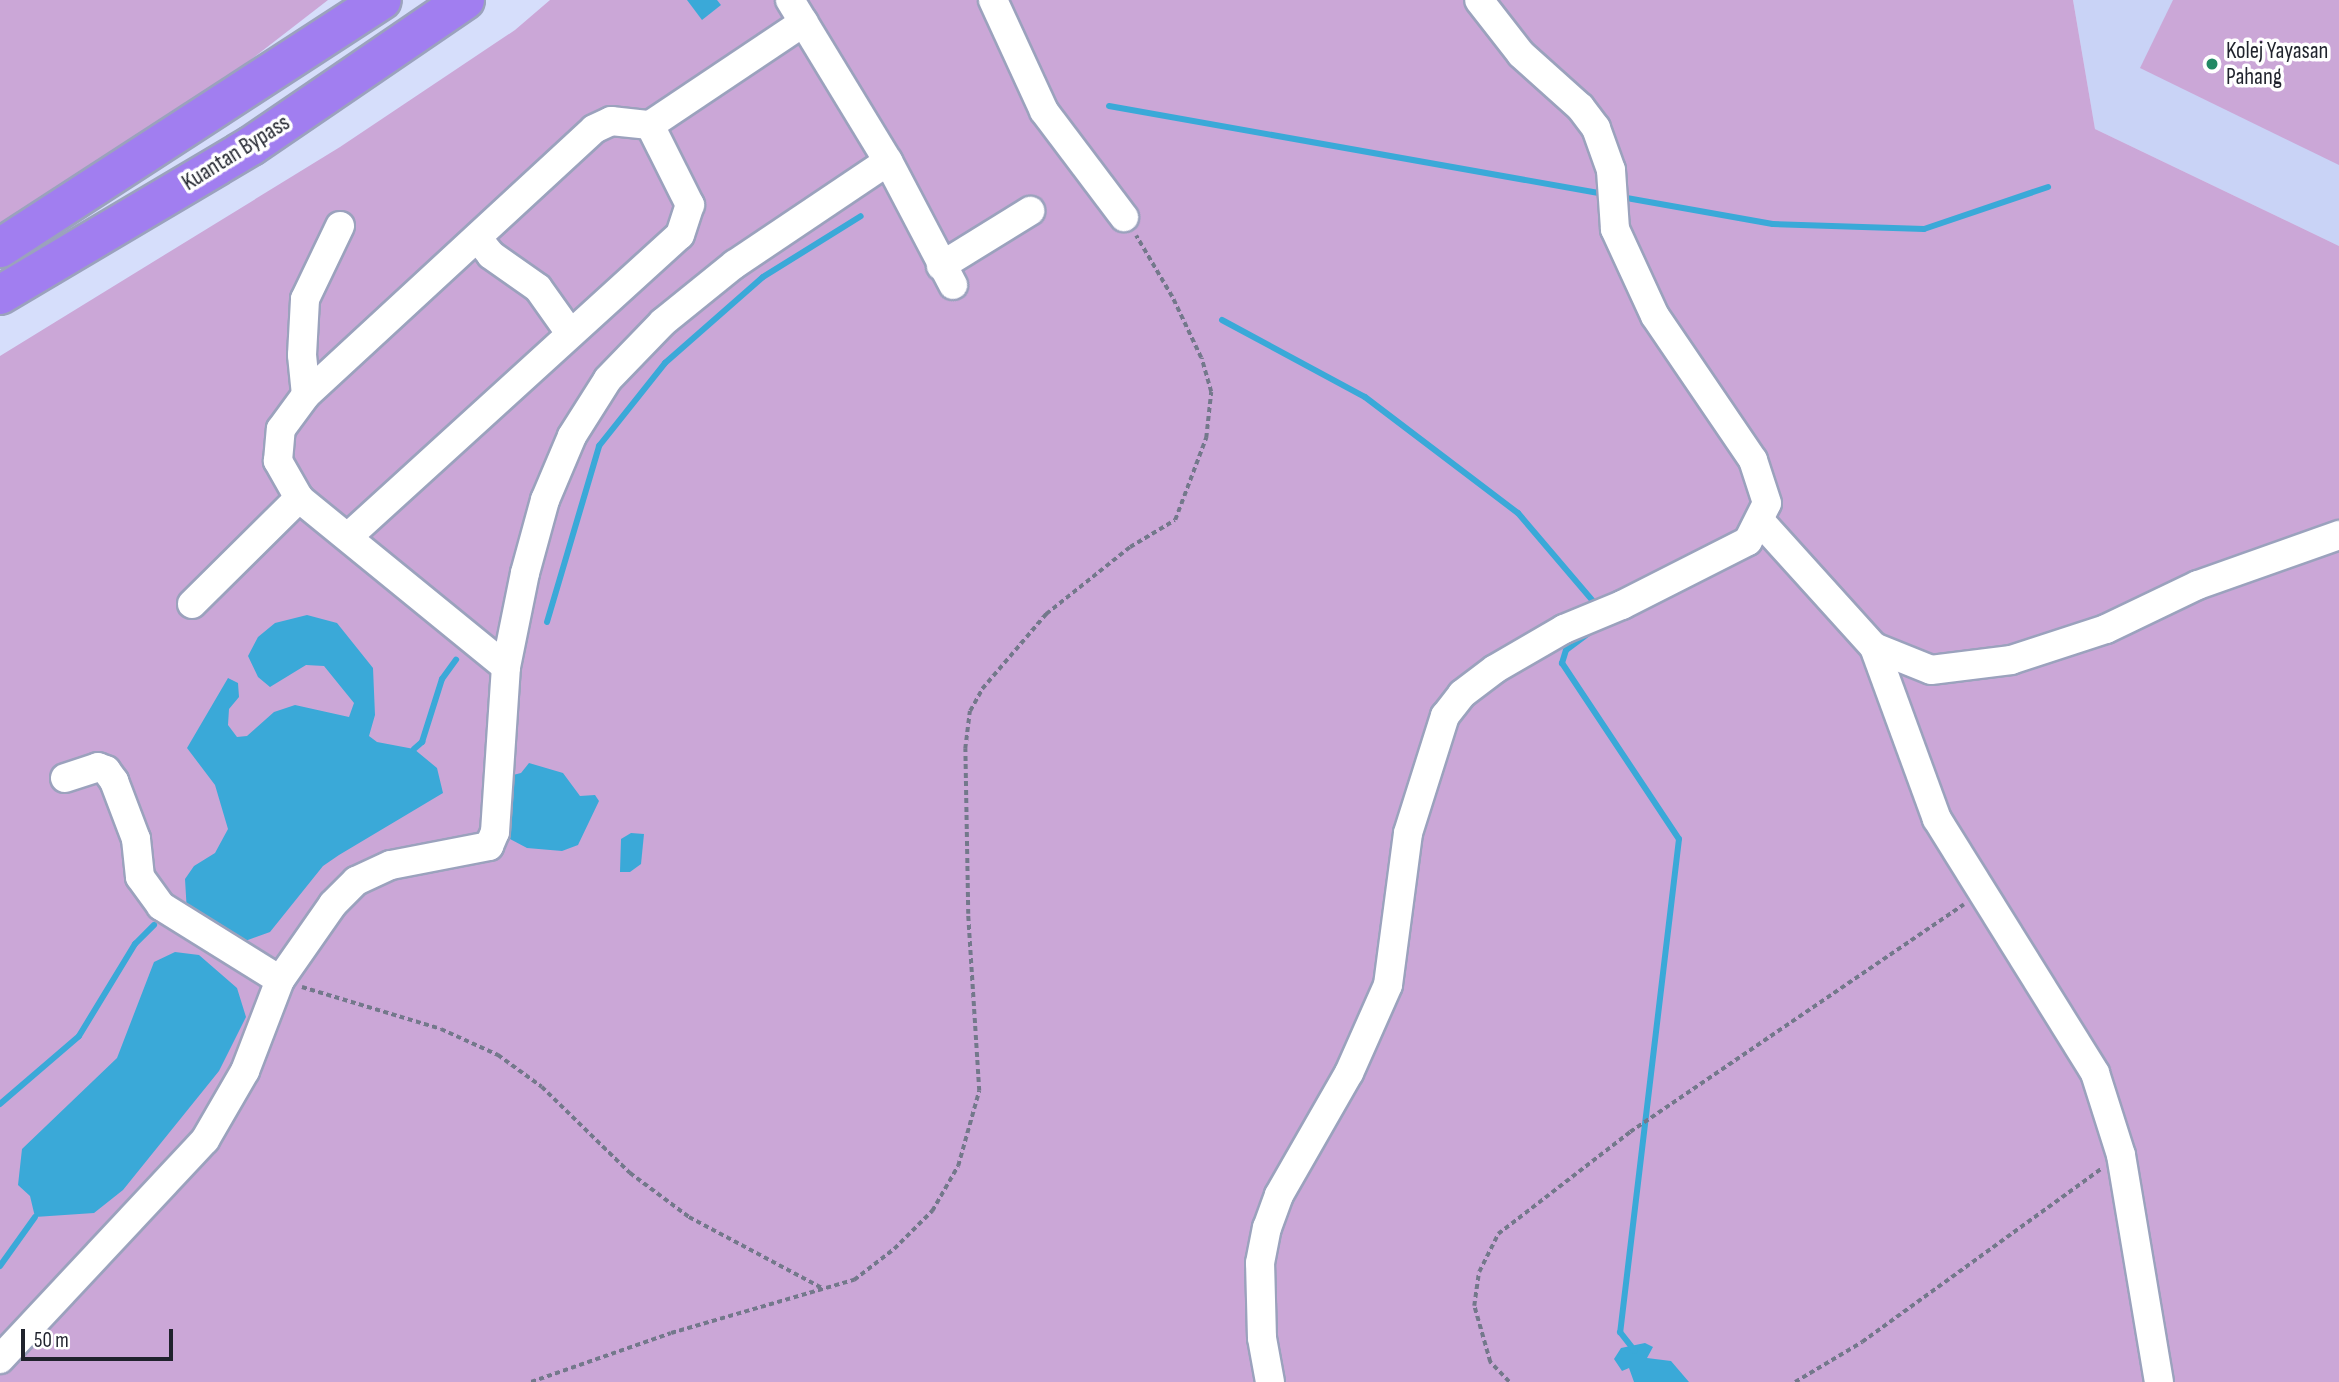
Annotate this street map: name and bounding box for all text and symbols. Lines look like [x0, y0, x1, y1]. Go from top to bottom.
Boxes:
place label: Kolej Yayasan Pahang [2226, 37, 2328, 91]
marker: Kolej Yayasan Pahang [2204, 56, 2220, 72]
street label: Kuantan Bypass [177, 109, 295, 197]
scale bar [24, 1316, 177, 1360]
text: 50 m [34, 1328, 69, 1353]

